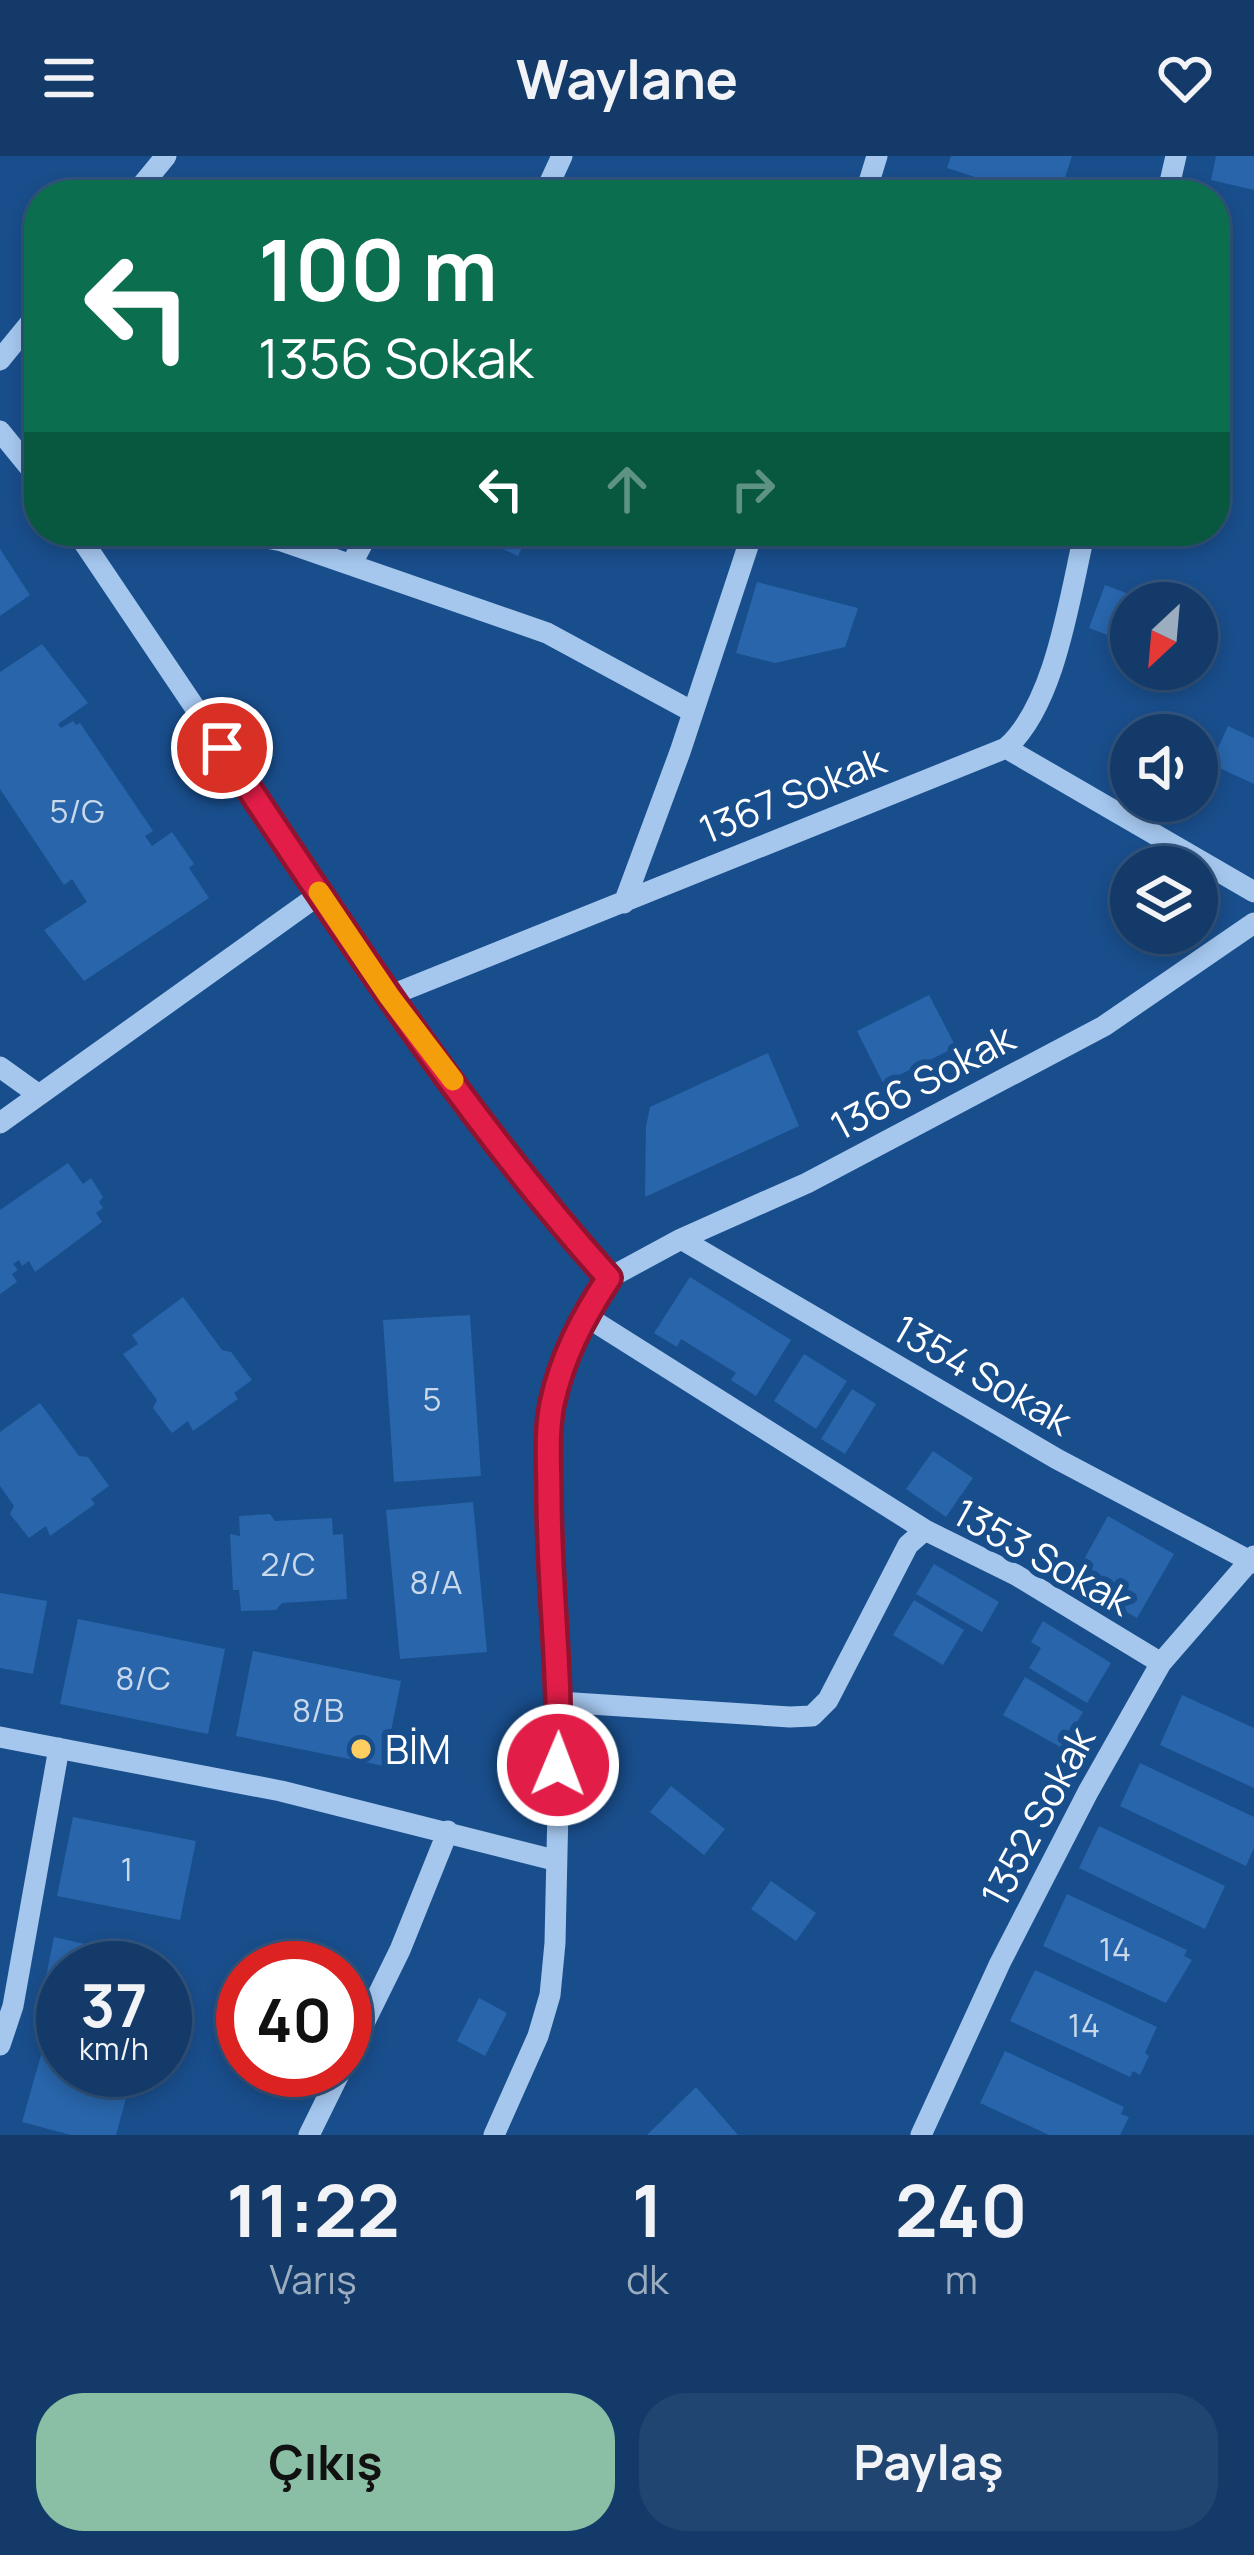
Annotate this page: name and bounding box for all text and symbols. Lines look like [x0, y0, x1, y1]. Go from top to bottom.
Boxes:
text: Waylane [516, 41, 738, 115]
icon: menu [36, 45, 102, 111]
icon: heart [1152, 45, 1218, 111]
text: 100 m [258, 211, 498, 326]
icon: left [60, 228, 216, 384]
text: 1356 Sokak [258, 320, 533, 394]
icon: left [468, 456, 534, 522]
icon: ahead [594, 456, 660, 522]
icon: right [720, 456, 786, 522]
north arrow [1110, 582, 1218, 690]
map controls [1110, 582, 1218, 954]
pin [171, 697, 273, 799]
button: sound [1110, 714, 1218, 822]
icon: arrive [189, 715, 255, 781]
street label: 1367 Sokak [691, 732, 894, 856]
house number: 5/G [49, 788, 105, 833]
button: layers [1110, 846, 1218, 954]
street label: 1366 Sokak [821, 1009, 1025, 1152]
street label: 1354 Sokak [884, 1301, 1083, 1448]
house number: 5 [422, 1376, 442, 1421]
street label: 1353 Sokak [944, 1485, 1143, 1628]
house number: 2/C [260, 1541, 316, 1586]
house number: 8/A [410, 1559, 463, 1604]
house number: 8/C [115, 1655, 171, 1700]
house number: 8/B [292, 1687, 344, 1732]
position arrow [495, 1702, 621, 1828]
street label: 1352 Sokak [967, 1715, 1108, 1915]
place label: BİM [385, 1722, 451, 1776]
marker: BİM [348, 1736, 374, 1762]
house number: 1 [121, 1846, 133, 1891]
house number: 14 [1099, 1926, 1131, 1971]
speed limit sign: 40 [216, 1941, 372, 2097]
text: 37 [81, 1963, 147, 2045]
house number: 14 [1068, 2002, 1100, 2047]
text: km/h [79, 2028, 149, 2069]
text: 11:22 [226, 2160, 400, 2259]
text: 1 [632, 2160, 663, 2259]
text: 240 [895, 2160, 1028, 2259]
text: Varış [270, 2252, 357, 2306]
text: dk [626, 2252, 669, 2306]
text: m [945, 2252, 978, 2306]
button: Çıkış [36, 2393, 615, 2531]
button: Paylaş [639, 2393, 1218, 2531]

